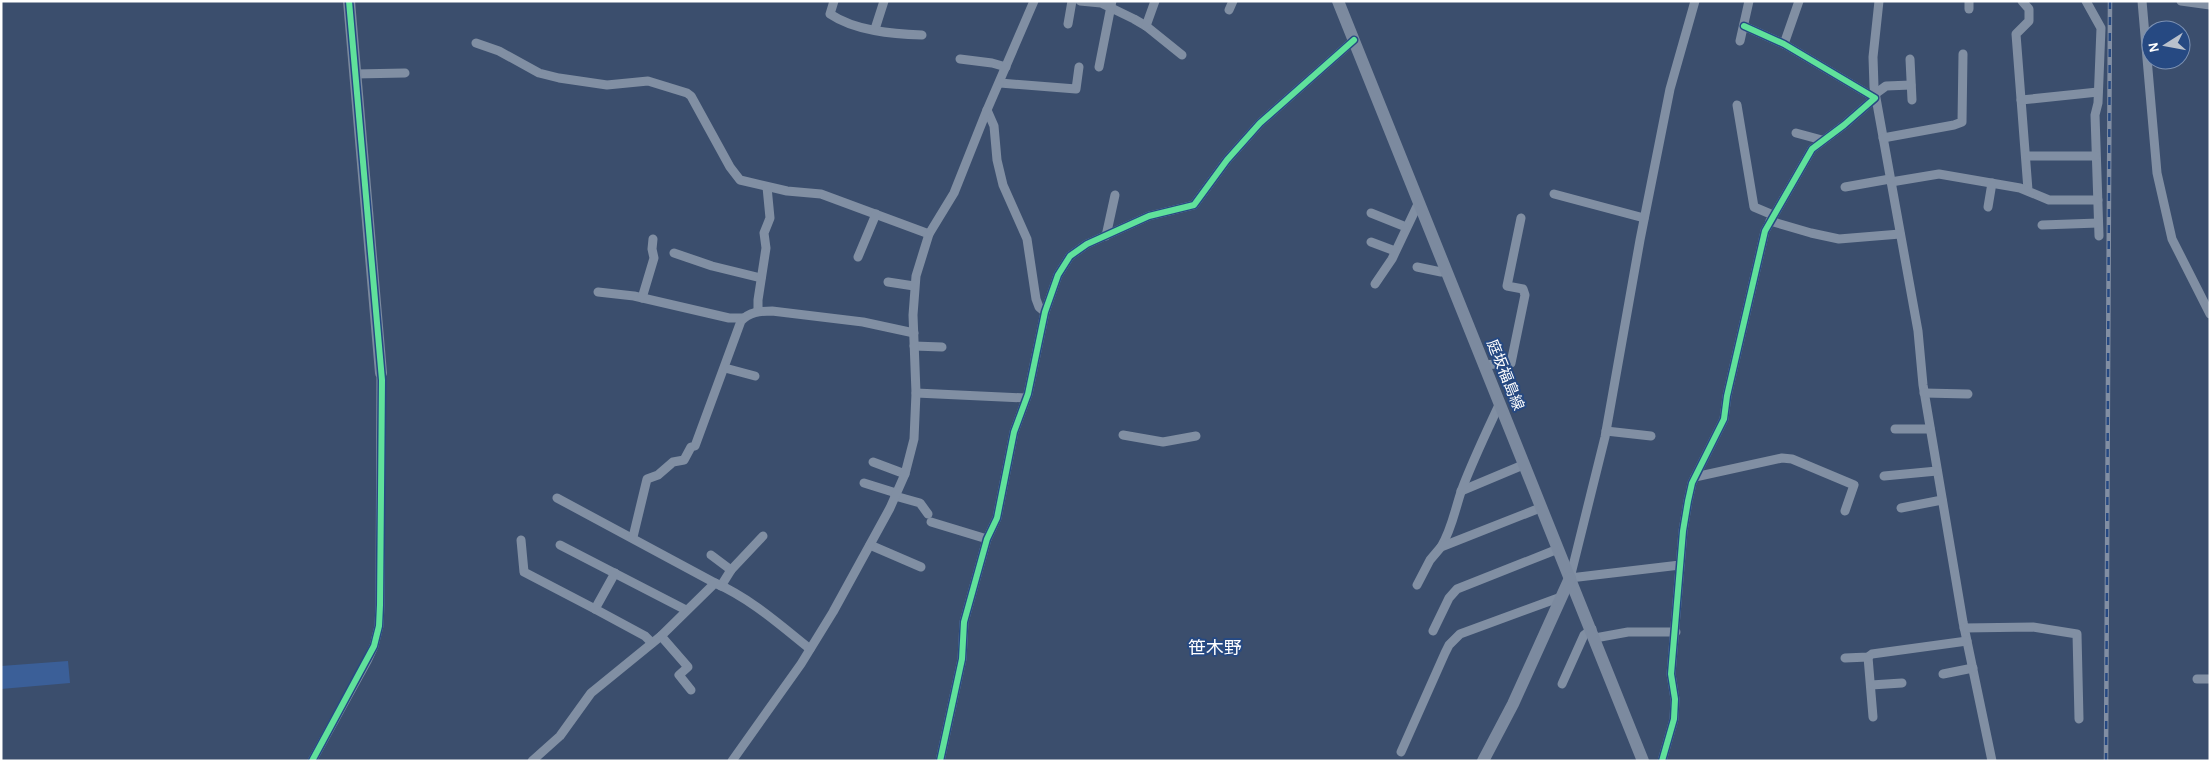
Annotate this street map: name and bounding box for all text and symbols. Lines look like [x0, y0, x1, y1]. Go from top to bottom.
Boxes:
north arrow [2141, 20, 2191, 70]
text: N [2146, 41, 2162, 53]
street label: 庭坂福島線 [1484, 337, 1527, 413]
district label: 笹木野 [1188, 639, 1242, 658]

